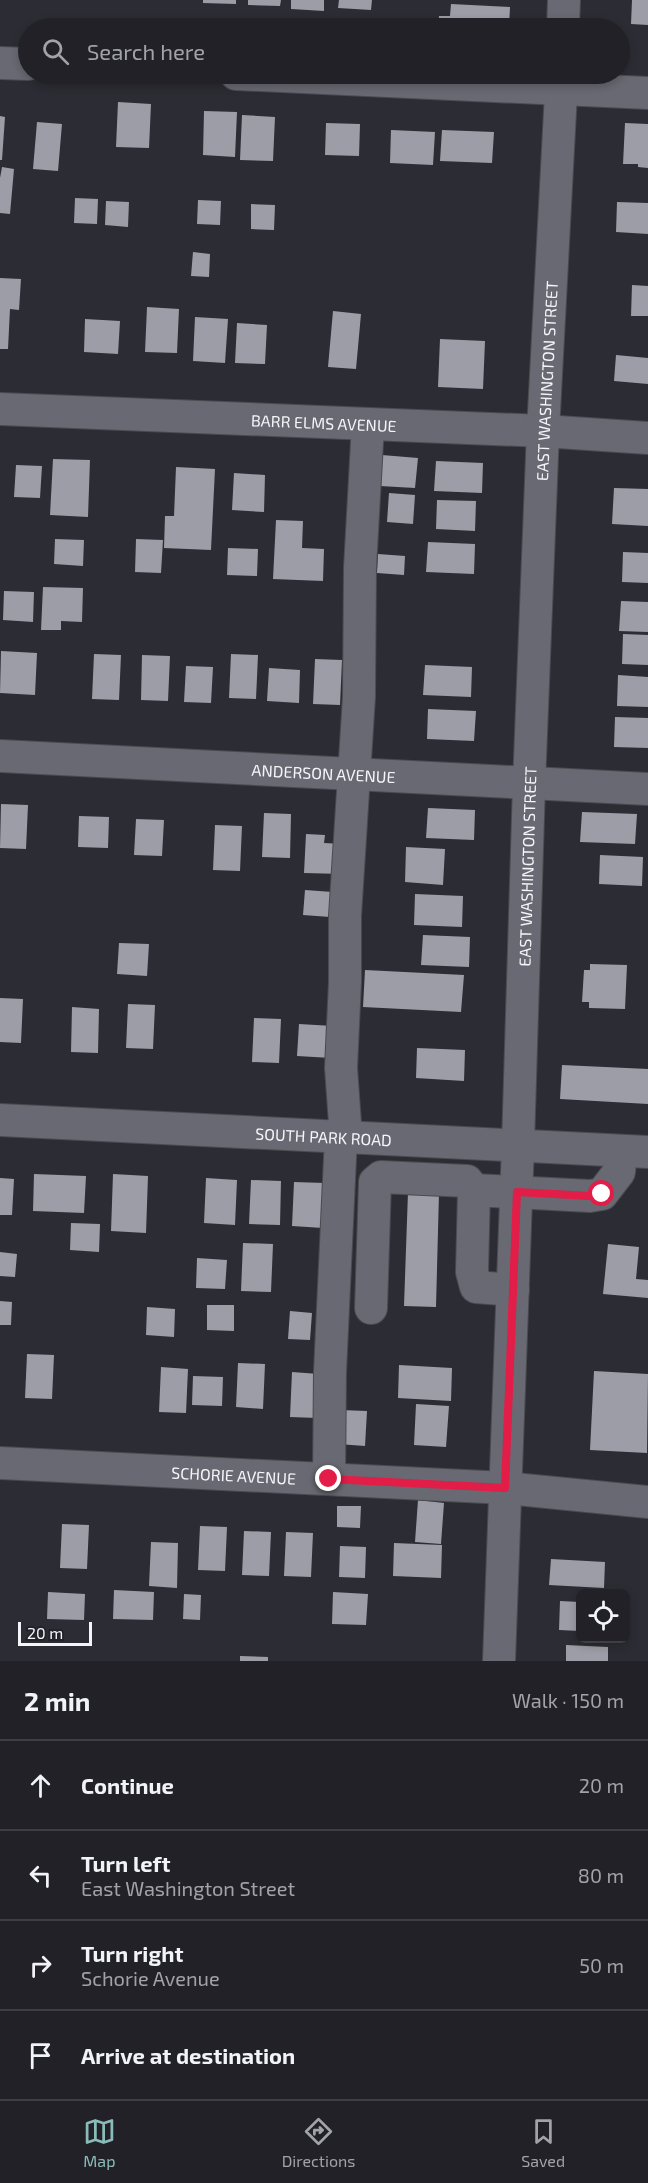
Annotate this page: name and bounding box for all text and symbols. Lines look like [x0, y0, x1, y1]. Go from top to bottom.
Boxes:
search box [18, 18, 630, 84]
icon: search [39, 35, 72, 68]
text: Search here [87, 38, 205, 64]
street label: EAST WASHINGTON STREET [532, 280, 560, 481]
street label: BARR ELMS AVENUE [251, 410, 397, 435]
street label: ANDERSON AVENUE [251, 759, 396, 786]
street label: EAST WASHINGTON STREET [514, 766, 539, 967]
street label: SOUTH PARK ROAD [255, 1123, 392, 1149]
route start [588, 1180, 614, 1206]
street label: SCHORIE AVENUE [171, 1462, 297, 1487]
route end [315, 1465, 341, 1491]
map controls [576, 1589, 630, 1643]
button: locate [576, 1589, 630, 1643]
scale bar [18, 1619, 92, 1646]
text: 20 m [27, 1623, 63, 1642]
text: 2 min [24, 1685, 90, 1716]
text: Walk · 150 m [512, 1688, 624, 1712]
icon: ahead [24, 1769, 57, 1802]
text: Continue [81, 1772, 174, 1798]
text: 20 m [579, 1773, 624, 1797]
text: Turn left [81, 1850, 170, 1876]
icon: left [24, 1859, 57, 1892]
text: 80 m [578, 1863, 624, 1887]
text: East Washington Street [81, 1876, 295, 1900]
text: Turn right [81, 1940, 183, 1966]
icon: right [24, 1949, 57, 1982]
text: 50 m [579, 1953, 624, 1977]
text: Schorie Avenue [81, 1966, 220, 1990]
icon: arrive [24, 2039, 57, 2072]
text: Arrive at destination [81, 2042, 295, 2068]
tab: Map [83, 2115, 116, 2170]
tab: Directions [282, 2115, 355, 2170]
tab: Saved [521, 2115, 565, 2170]

